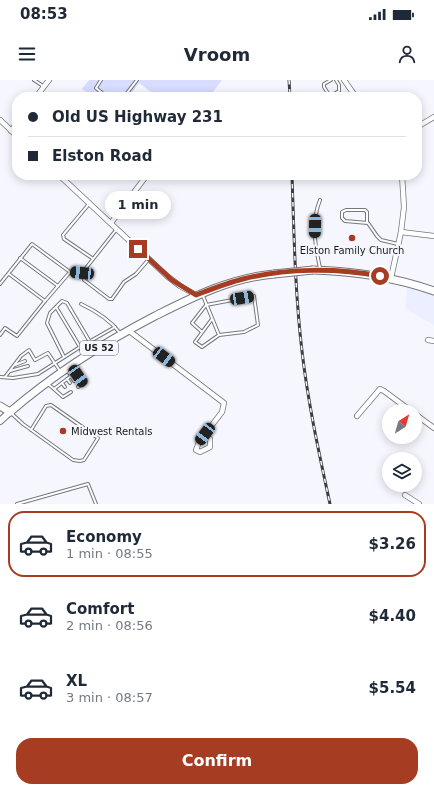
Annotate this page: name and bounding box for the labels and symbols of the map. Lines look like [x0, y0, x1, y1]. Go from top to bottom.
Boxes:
callout: 1 min [105, 191, 171, 219]
car [309, 214, 321, 238]
marker: Elston Family Church [347, 233, 357, 243]
route end [129, 240, 147, 258]
place label: Elston Family Church [300, 245, 404, 256]
car [69, 266, 95, 280]
route start [371, 267, 389, 285]
car [229, 290, 255, 306]
road number: US 52 [80, 341, 118, 355]
car [151, 345, 177, 369]
car [66, 363, 90, 389]
north arrow [382, 404, 422, 444]
car [193, 421, 217, 447]
marker: Midwest Rentals [58, 426, 68, 436]
place label: Midwest Rentals [71, 426, 152, 437]

